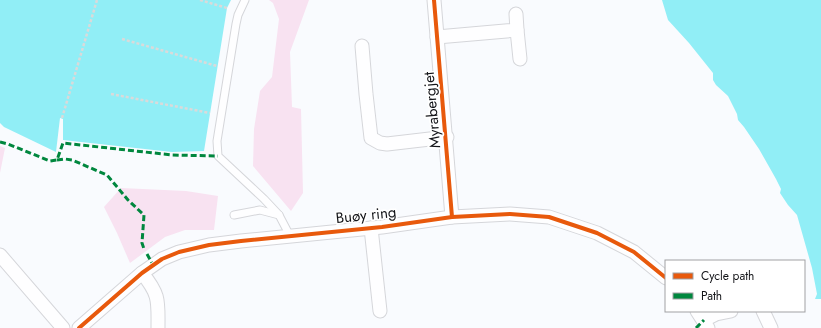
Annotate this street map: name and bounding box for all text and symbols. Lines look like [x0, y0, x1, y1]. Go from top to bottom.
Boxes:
street label: Myrabergjet [418, 70, 446, 149]
street label: Buøy ring [335, 201, 397, 229]
legend [665, 260, 805, 312]
text: Cycle path [701, 267, 754, 285]
text: Path [701, 287, 722, 305]

